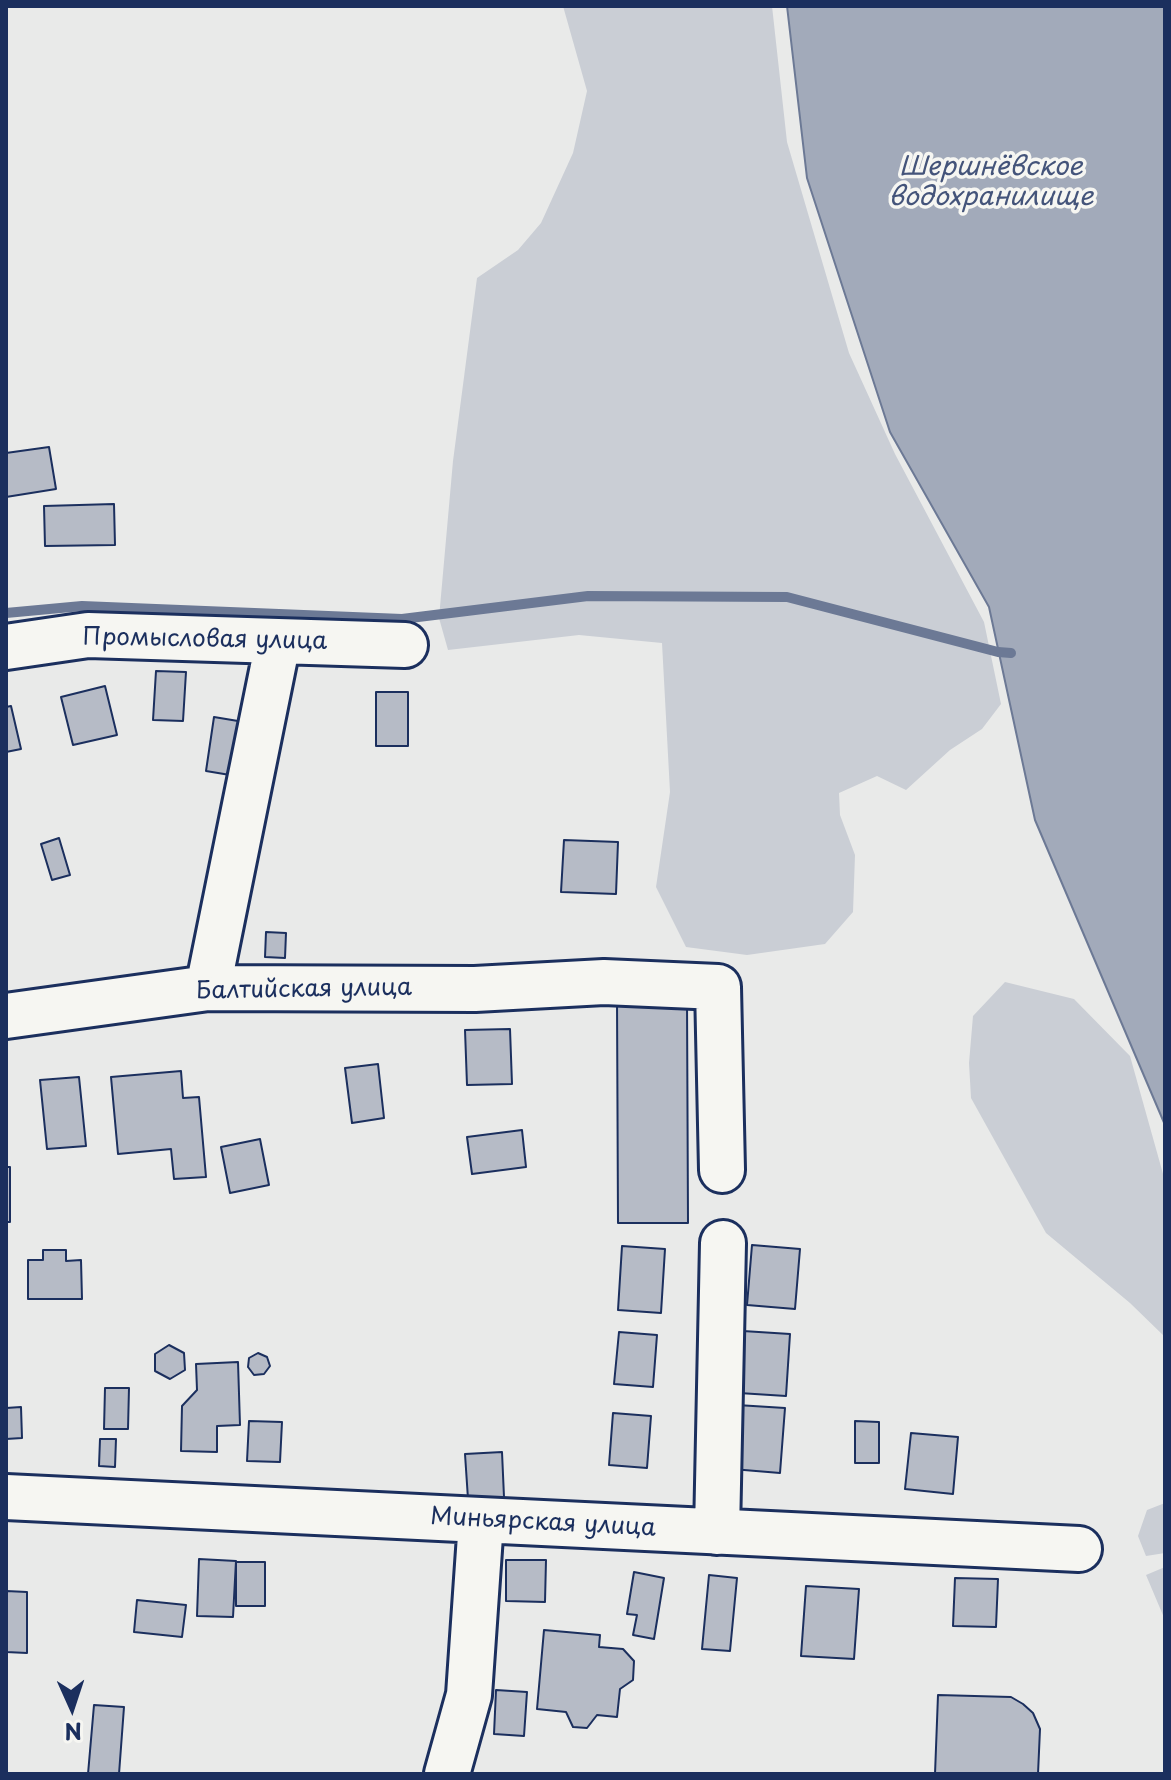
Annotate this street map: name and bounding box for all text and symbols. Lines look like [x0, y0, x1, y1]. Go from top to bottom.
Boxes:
water label: Шершнёвское водохранилище [888, 152, 1094, 214]
street label: Промысловая улица [82, 623, 328, 657]
street label: Балтийская улица [196, 974, 412, 1006]
street label: Миньярская улица [429, 1503, 657, 1543]
north arrow [32, 1668, 112, 1748]
text: N [64, 1716, 83, 1749]

